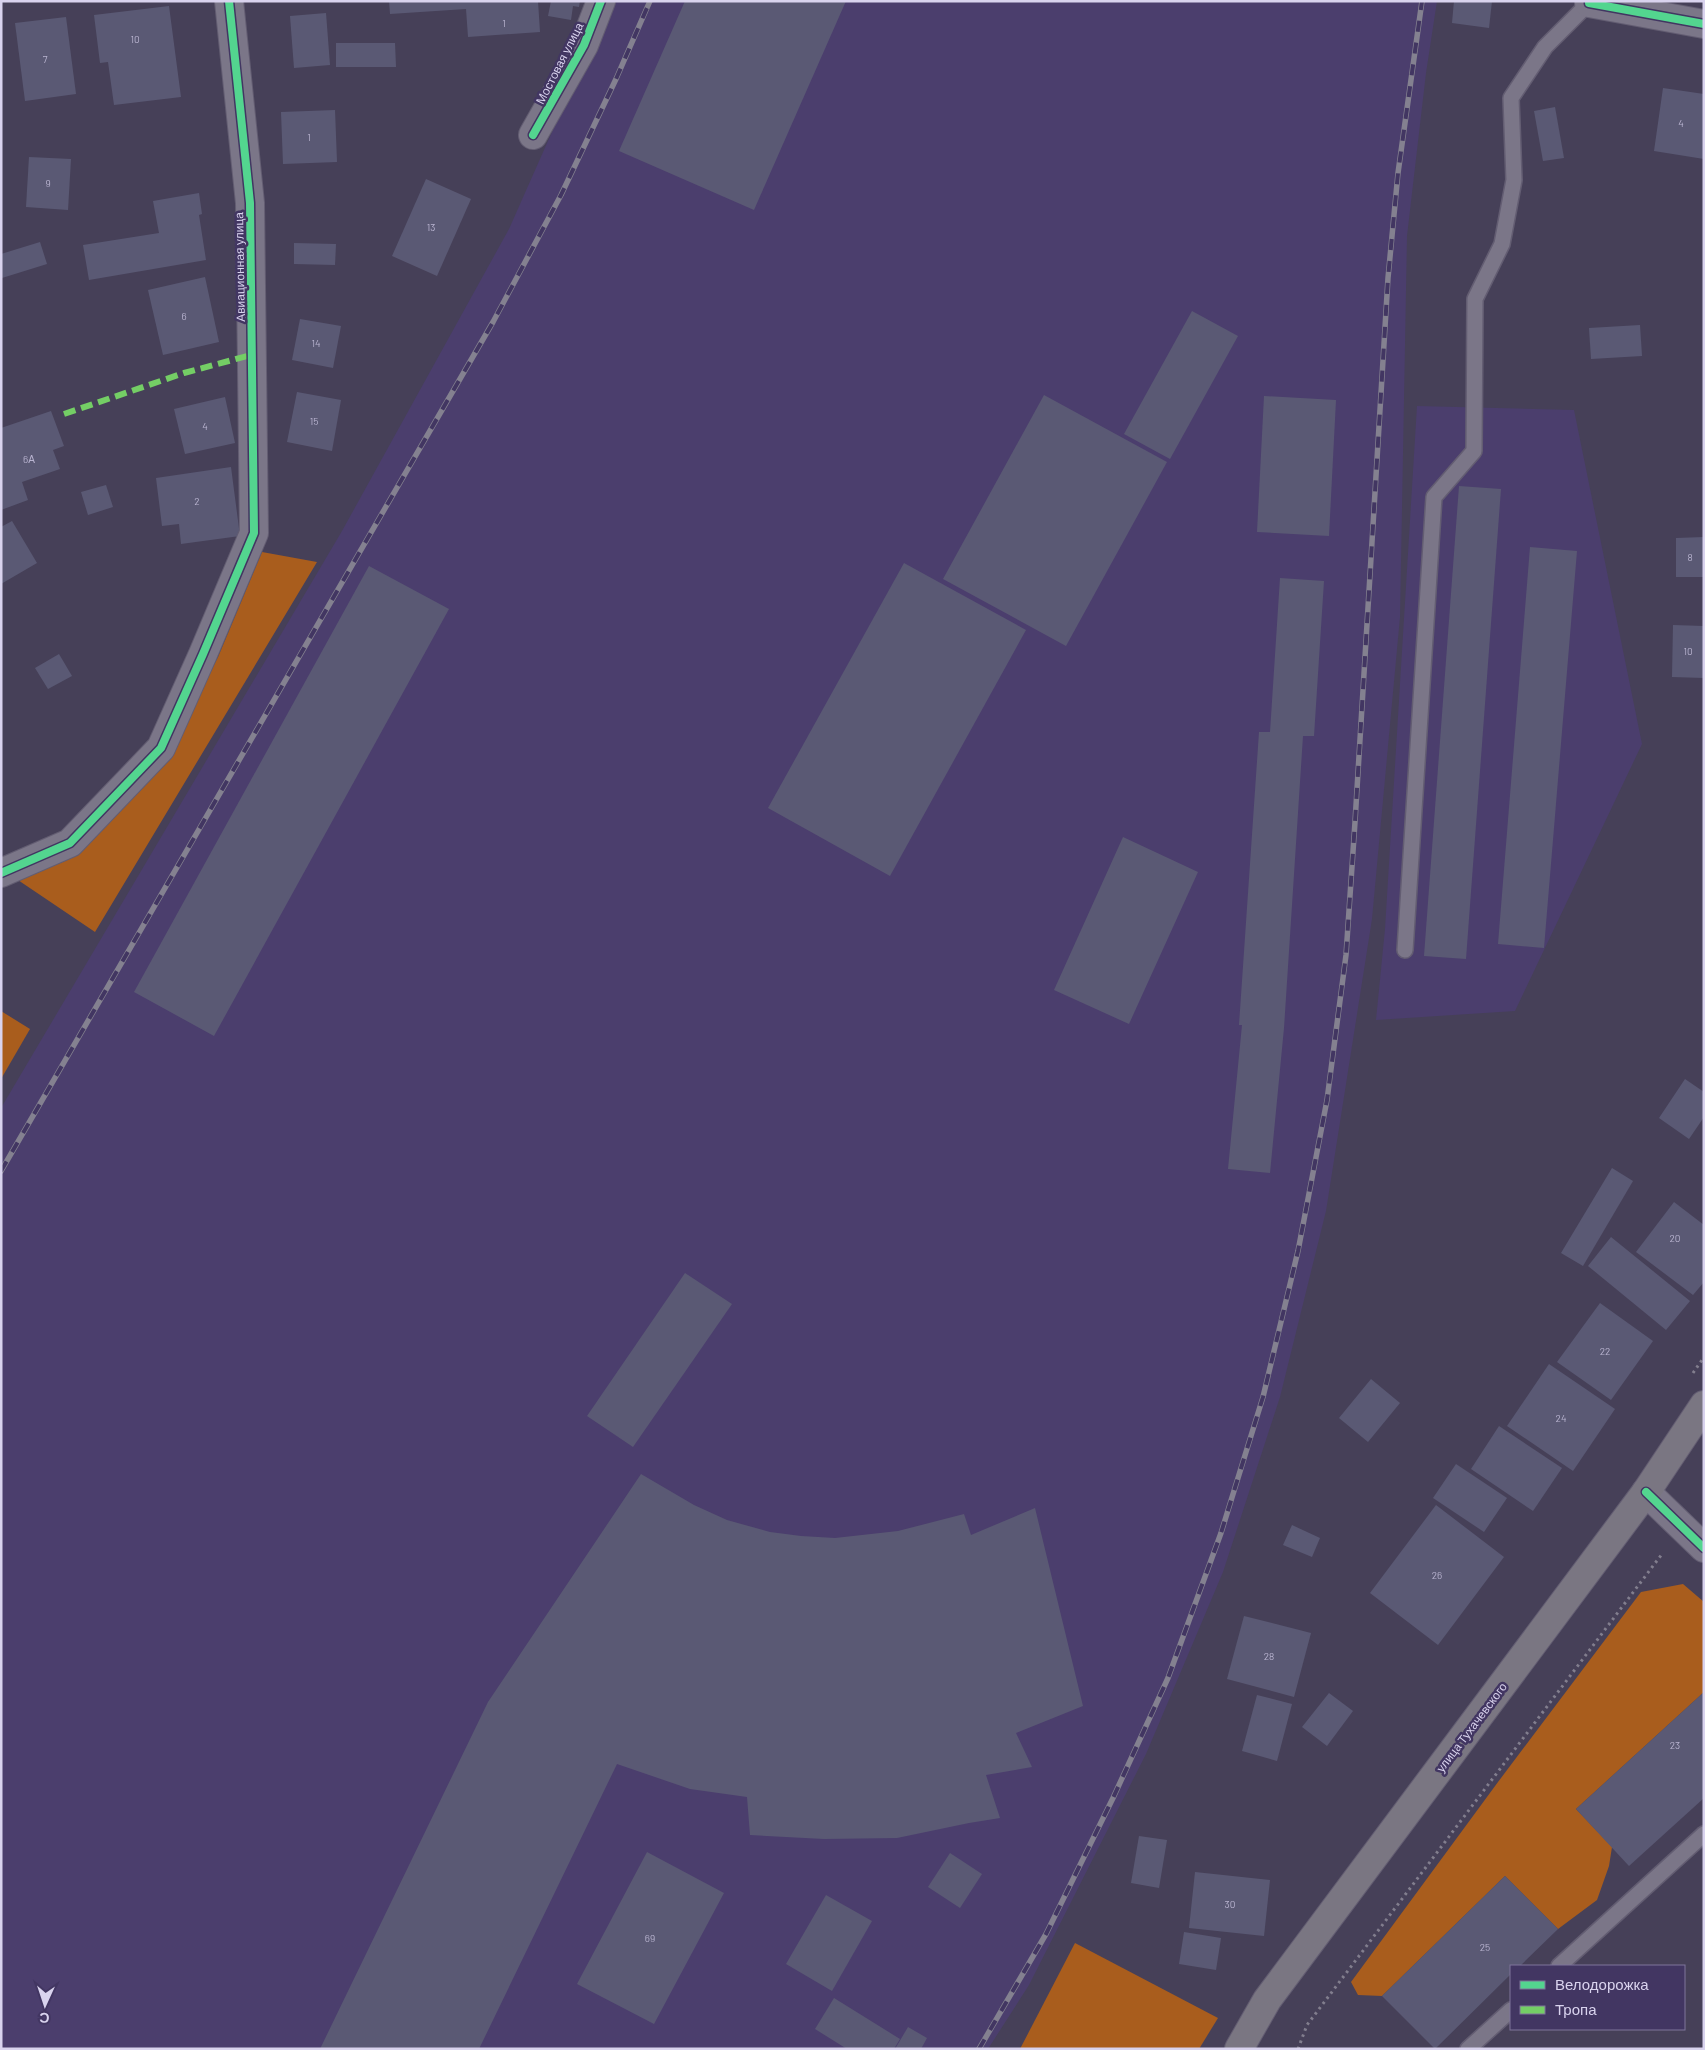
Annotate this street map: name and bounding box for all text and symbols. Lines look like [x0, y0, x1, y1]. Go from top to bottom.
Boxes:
house number: 1 [502, 17, 506, 29]
street label: Мостовая улица [532, 20, 587, 107]
house number: 10 [130, 33, 140, 45]
house number: 7 [43, 53, 48, 65]
house number: 4 [1678, 117, 1684, 129]
house number: 1 [307, 131, 311, 143]
house number: 9 [45, 177, 51, 189]
street label: Авиационная улица [231, 212, 248, 322]
house number: 13 [427, 221, 435, 233]
house number: 6 [181, 310, 187, 322]
house number: 14 [311, 337, 321, 349]
house number: 15 [310, 415, 318, 427]
house number: 4 [202, 420, 208, 432]
house number: 6А [23, 453, 35, 465]
house number: 2 [194, 495, 200, 507]
house number: 8 [1687, 551, 1693, 563]
house number: 10 [1683, 645, 1693, 657]
house number: 20 [1669, 1232, 1681, 1244]
house number: 22 [1600, 1345, 1610, 1357]
house number: 24 [1556, 1412, 1566, 1424]
house number: 26 [1432, 1569, 1442, 1581]
house number: 28 [1264, 1650, 1274, 1662]
street label: улица Тухачевского [1433, 1679, 1510, 1775]
house number: 23 [1670, 1739, 1680, 1751]
house number: 30 [1225, 1898, 1235, 1910]
house number: 69 [645, 1932, 655, 1944]
house number: 25 [1480, 1941, 1490, 1953]
legend [1510, 1965, 1685, 2030]
text: Велодорожка [1555, 1975, 1649, 1993]
north arrow [20, 1980, 70, 2030]
text: Тропа [1555, 2000, 1597, 2018]
text: С [39, 2010, 50, 2027]

